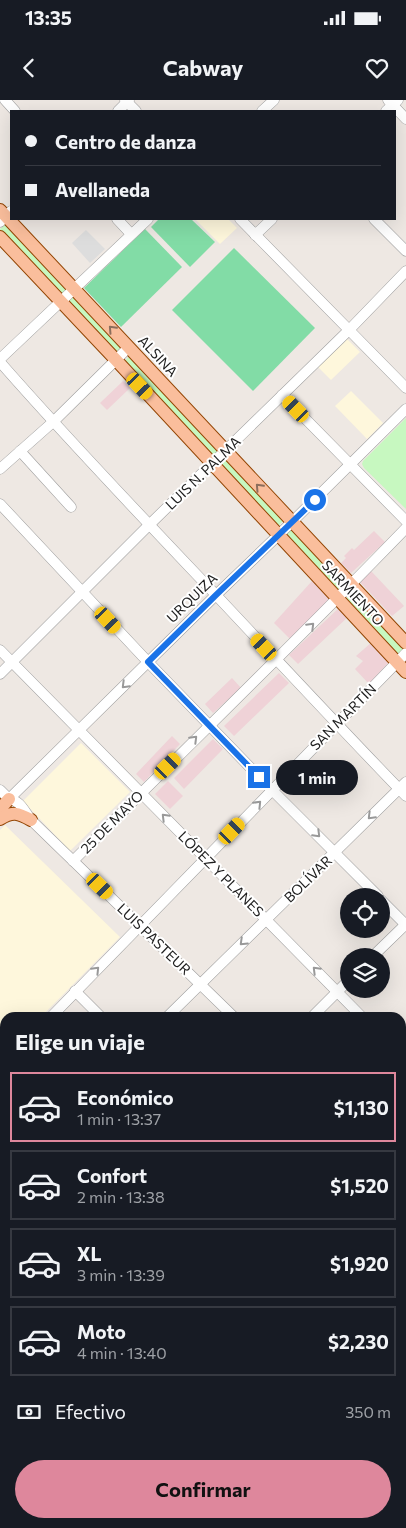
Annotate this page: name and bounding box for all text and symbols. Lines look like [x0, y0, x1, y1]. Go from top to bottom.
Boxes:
text: 13:35 [25, 6, 72, 29]
icon: back [15, 54, 43, 82]
text: Cabway [163, 54, 243, 81]
icon: heart [363, 54, 391, 82]
text: Centro de danza [55, 130, 196, 153]
text: Avellaneda [55, 178, 150, 201]
one-way arrow [109, 326, 118, 335]
street label: ALSINA [135, 332, 182, 380]
car [124, 370, 155, 402]
car [280, 393, 311, 425]
street label: LUIS N. PALMA [161, 432, 244, 513]
one-way arrow [256, 483, 265, 492]
route start [304, 489, 326, 511]
street label: SARMIENTO [319, 556, 388, 629]
street label: URQUIZA [163, 569, 221, 626]
car [92, 604, 123, 636]
one-way arrow [305, 623, 314, 632]
car [248, 631, 279, 663]
one-way arrow [122, 679, 131, 688]
street label: SAN MARTÍN [306, 680, 379, 753]
one-way arrow [189, 736, 198, 745]
car [152, 750, 183, 782]
callout: 1 min [276, 760, 359, 794]
route end [248, 766, 270, 788]
text: 1 min [298, 768, 336, 787]
street label: 25 DE MAYO [77, 787, 147, 857]
one-way arrow [252, 800, 261, 809]
one-way arrow [368, 810, 377, 819]
one-way arrow [162, 814, 171, 823]
car [216, 815, 247, 847]
street label: LÓPEZ Y PLANES [175, 827, 268, 920]
one-way arrow [311, 829, 320, 838]
street label: BOLÍVAR [280, 852, 335, 906]
car [83, 870, 116, 902]
map controls [340, 888, 390, 998]
button: locate [340, 888, 390, 938]
street label: LUIS PASTEUR [114, 899, 195, 978]
one-way arrow [240, 936, 249, 945]
button: layers [340, 948, 390, 998]
one-way arrow [90, 967, 99, 976]
one-way arrow [313, 967, 322, 976]
text: Elige un viaje [15, 1028, 145, 1055]
icon: car [17, 1085, 62, 1130]
text: Económico [77, 1086, 174, 1109]
text: $1,130 [334, 1096, 389, 1119]
text: 1 min · 13:37 [77, 1109, 161, 1128]
icon: car [17, 1163, 62, 1208]
text: Confort [77, 1164, 147, 1187]
text: $1,520 [330, 1174, 389, 1197]
text: 2 min · 13:38 [77, 1187, 165, 1206]
icon: car [17, 1241, 62, 1286]
text: XL [77, 1242, 102, 1265]
text: $1,920 [330, 1252, 389, 1275]
text: 3 min · 13:39 [77, 1265, 165, 1284]
icon: car [17, 1319, 62, 1364]
text: Moto [77, 1320, 126, 1343]
text: $2,230 [328, 1330, 389, 1353]
text: 4 min · 13:40 [77, 1343, 167, 1362]
icon: cash [15, 1398, 43, 1426]
text: Efectivo [55, 1400, 126, 1423]
text: 350 m [345, 1402, 391, 1421]
button: Confirmar [15, 1460, 391, 1518]

